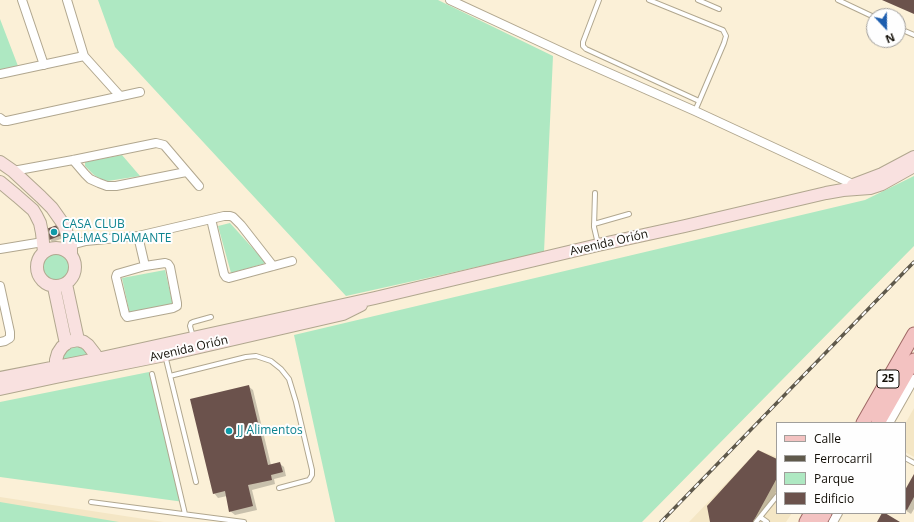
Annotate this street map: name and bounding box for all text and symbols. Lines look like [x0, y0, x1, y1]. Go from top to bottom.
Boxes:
north arrow [866, 8, 906, 48]
text: N [883, 30, 897, 47]
place label: CASA CLUB PALMAS DIAMANTE [62, 218, 171, 246]
marker: CASA CLUB PALMAS DIAMANTE [49, 227, 59, 237]
street label: Avenida Orión [569, 227, 649, 259]
street label: Avenida Orión [149, 333, 229, 365]
road number: 25 [877, 370, 899, 388]
legend [776, 422, 906, 514]
place label: JJ Alimentos [237, 424, 303, 438]
marker: JJ Alimentos [224, 426, 234, 436]
text: Calle [814, 430, 841, 447]
text: Ferrocarril [814, 450, 872, 467]
text: Parque [814, 470, 854, 487]
text: Edificio [814, 490, 854, 507]

